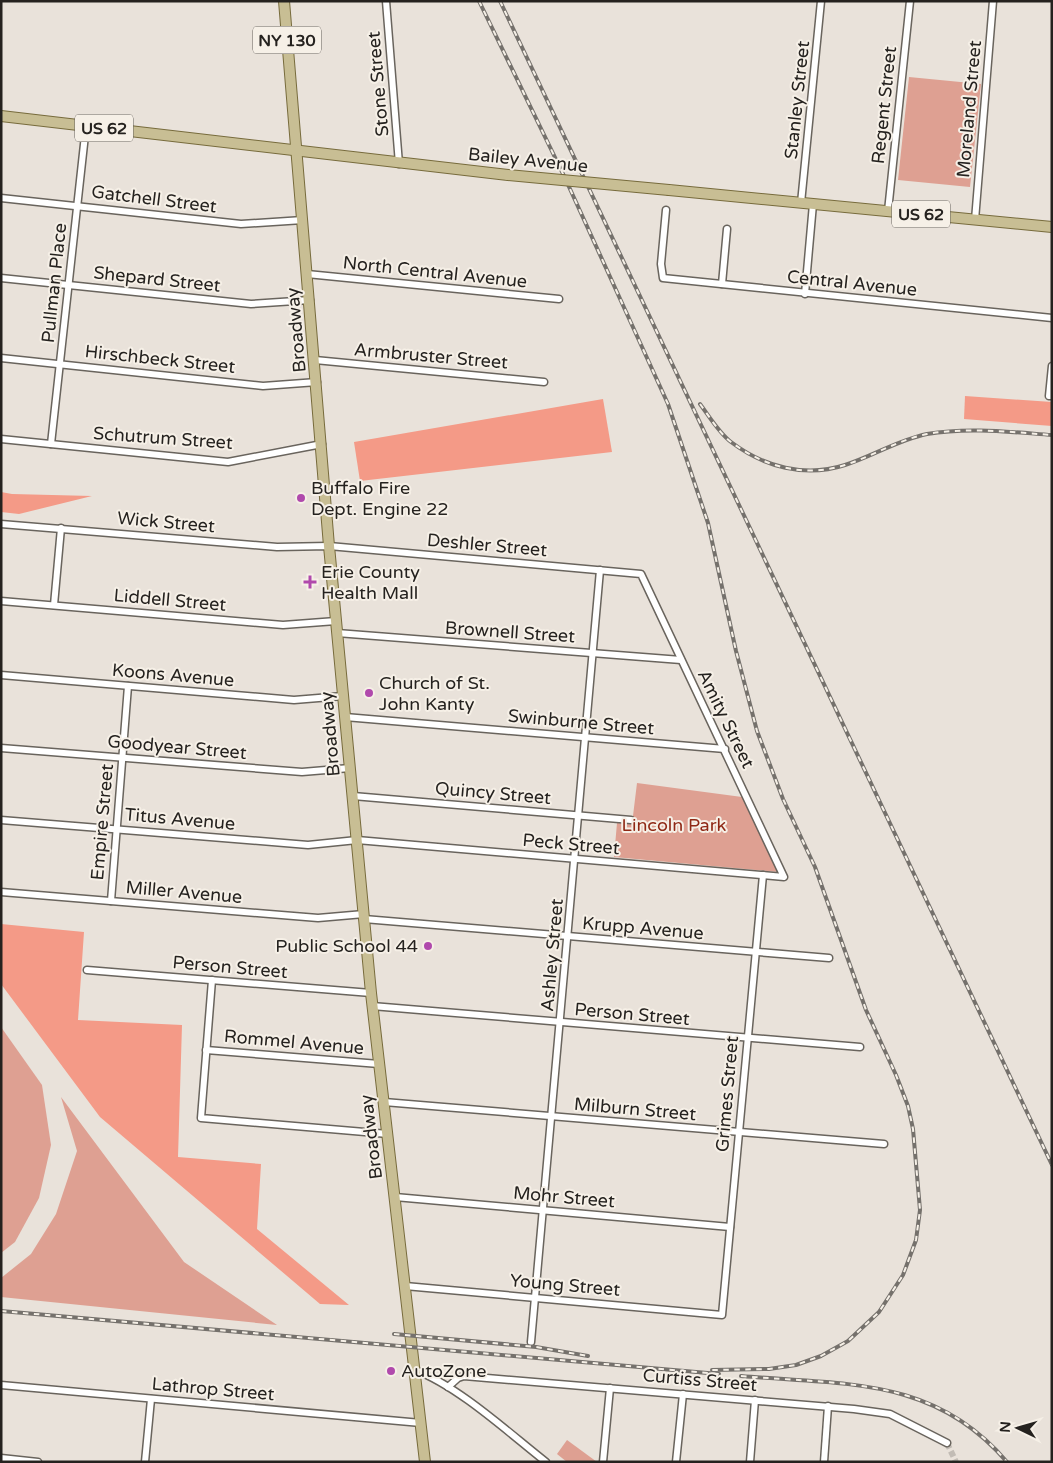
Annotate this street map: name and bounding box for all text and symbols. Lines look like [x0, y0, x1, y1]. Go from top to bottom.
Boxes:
road number: NY 130 [253, 26, 321, 54]
street label: Stone Street [362, 30, 394, 138]
street label: Moreland Street [952, 39, 986, 179]
street label: Stanley Street [780, 40, 814, 160]
street label: Regent Street [867, 45, 901, 165]
road number: US 62 [75, 115, 133, 142]
street label: Bailey Avenue [467, 143, 589, 177]
street label: Gatchell Street [90, 180, 218, 218]
road number: US 62 [892, 200, 950, 228]
street label: Pullman Place [37, 222, 71, 344]
street label: North Central Avenue [342, 251, 528, 293]
street label: Shepard Street [92, 261, 222, 297]
street label: Central Avenue [786, 265, 918, 301]
street label: Broadway [281, 286, 311, 373]
street label: Armbruster Street [353, 338, 509, 374]
street label: Hirschbeck Street [84, 340, 236, 378]
street label: Schutrum Street [92, 422, 234, 454]
place label: Buffalo Fire Dept. Engine 22 [311, 477, 448, 520]
marker: Buffalo Fire Dept. Engine 22 [295, 492, 307, 504]
street label: Wick Street [116, 507, 216, 537]
street label: Deshler Street [426, 529, 548, 561]
place label: Erie County Health Mall [321, 561, 420, 604]
marker: Erie County Health Mall [303, 575, 317, 589]
street label: Liddell Street [113, 584, 227, 616]
street label: Brownell Street [444, 616, 576, 648]
street label: Koons Avenue [111, 659, 235, 691]
street label: Amity Street [693, 666, 759, 772]
place label: Church of St. John Kanty [379, 672, 490, 715]
marker: Church of St. John Kanty [363, 687, 375, 699]
street label: Broadway [315, 690, 345, 777]
street label: Swinburne Street [507, 705, 655, 739]
street label: Goodyear Street [106, 730, 248, 764]
street label: Empire Street [86, 763, 118, 881]
street label: Quincy Street [434, 777, 552, 809]
street label: Titus Avenue [124, 803, 236, 835]
park label: Lincoln Park [622, 814, 727, 836]
street label: Peck Street [521, 829, 621, 859]
street label: Miller Avenue [125, 876, 243, 908]
street label: Ashley Street [536, 897, 568, 1012]
street label: Krupp Avenue [581, 912, 705, 944]
place label: Public School 44 [275, 935, 418, 957]
marker: Public School 44 [422, 940, 434, 952]
street label: Person Street [171, 951, 289, 983]
street label: Person Street [573, 998, 691, 1030]
street label: Rommel Avenue [223, 1025, 365, 1059]
street label: Grimes Street [711, 1035, 743, 1153]
street label: Broadway [355, 1093, 387, 1181]
street label: Milburn Street [573, 1093, 697, 1125]
street label: Mohr Street [512, 1182, 616, 1212]
street label: Young Street [509, 1269, 621, 1301]
place label: AutoZone [401, 1360, 486, 1382]
street label: Curtiss Street [642, 1364, 758, 1396]
marker: AutoZone [385, 1365, 397, 1377]
street label: Lathrop Street [151, 1373, 275, 1405]
north arrow [993, 1403, 1043, 1453]
text: N [997, 1421, 1015, 1433]

